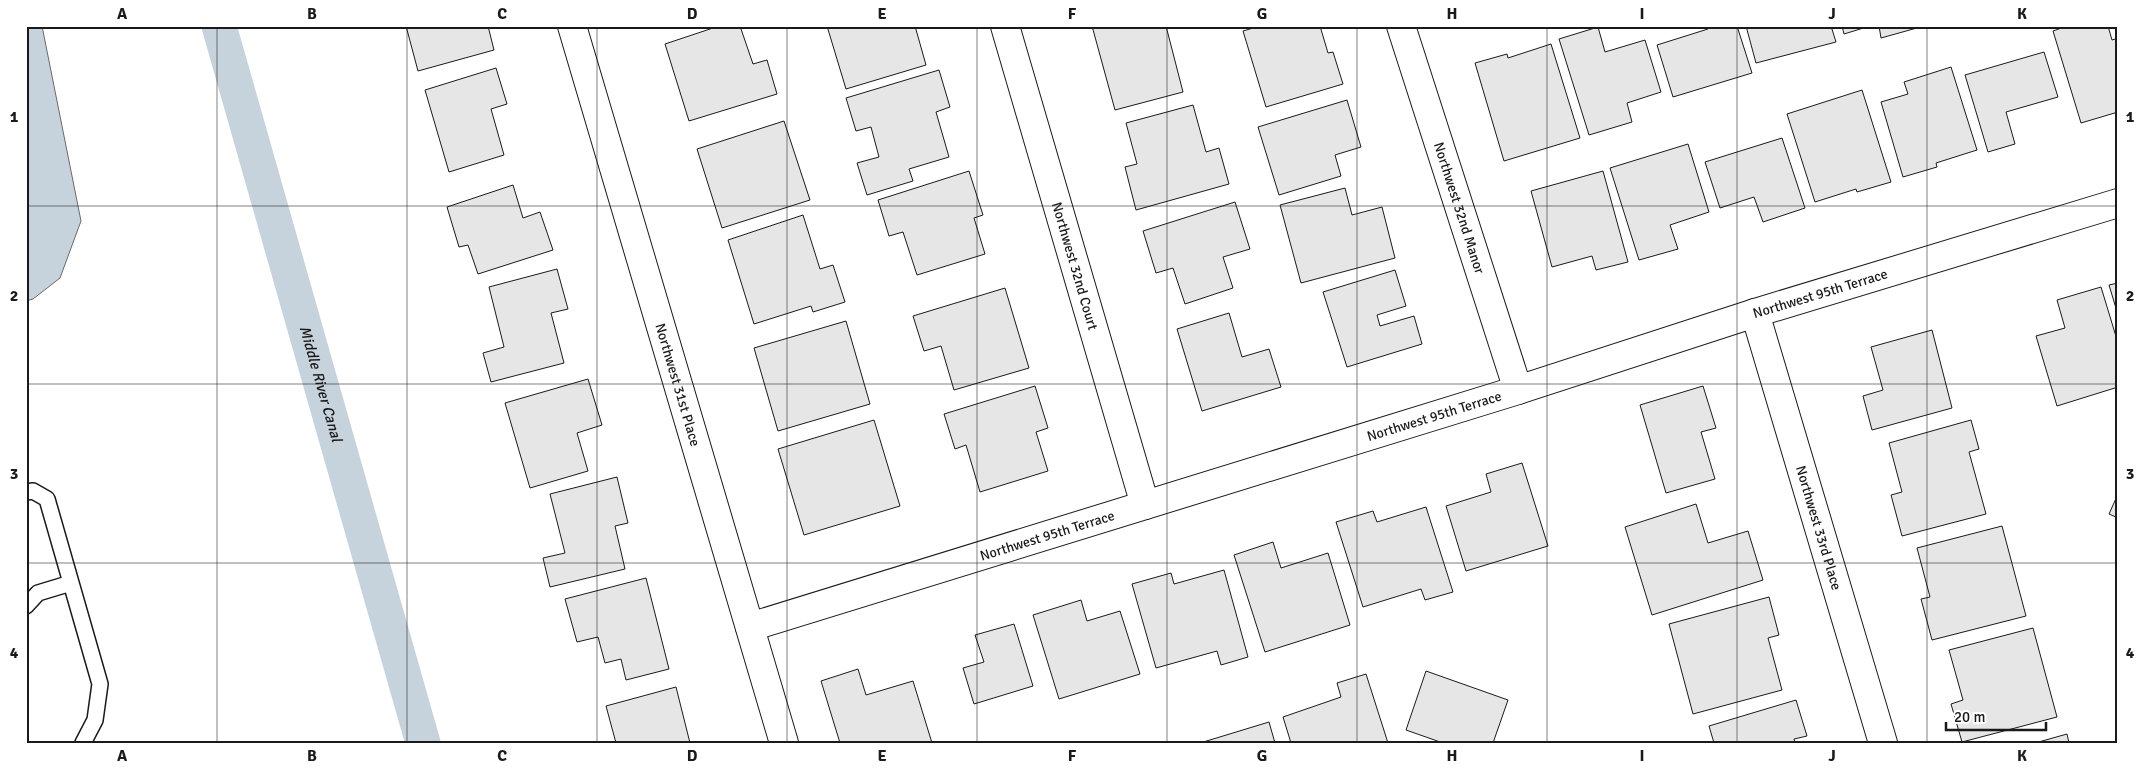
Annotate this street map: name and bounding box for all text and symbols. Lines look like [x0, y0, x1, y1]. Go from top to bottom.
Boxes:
text: A [117, 4, 128, 24]
text: B [307, 4, 317, 24]
text: C [497, 4, 507, 24]
text: D [687, 4, 698, 24]
text: E [877, 4, 887, 24]
text: F [1068, 4, 1077, 24]
text: G [1257, 4, 1267, 24]
text: H [1447, 4, 1457, 24]
text: I [1639, 4, 1645, 24]
text: J [1828, 4, 1836, 24]
text: K [2017, 4, 2027, 24]
text: 1 [10, 107, 19, 127]
text: 1 [2126, 107, 2135, 127]
street label: Northwest 32nd Manor [1430, 140, 1488, 277]
street label: Northwest 32nd Court [1048, 200, 1101, 332]
street label: Northwest 95th Terrace [1751, 265, 1890, 322]
text: 2 [10, 286, 18, 306]
text: 2 [2126, 286, 2134, 306]
street label: Northwest 31st Place [651, 321, 704, 448]
water label: Middle River Canal [296, 324, 346, 445]
street label: Northwest 95th Terrace [1365, 388, 1504, 445]
text: 3 [10, 464, 18, 484]
street label: Northwest 33rd Place [1792, 464, 1845, 592]
text: 3 [2126, 464, 2134, 484]
street label: Northwest 95th Terrace [978, 507, 1117, 565]
text: 4 [10, 643, 19, 663]
text: 4 [2126, 643, 2135, 663]
scale bar [1946, 699, 2046, 731]
text: 20 m [1954, 708, 1985, 726]
text: A [117, 746, 128, 766]
text: B [307, 746, 317, 766]
text: C [497, 746, 507, 766]
text: D [687, 746, 698, 766]
text: E [877, 746, 887, 766]
text: F [1068, 746, 1077, 766]
text: G [1257, 746, 1267, 766]
text: H [1447, 746, 1457, 766]
text: I [1639, 746, 1645, 766]
text: J [1828, 746, 1836, 766]
text: K [2017, 746, 2027, 766]

